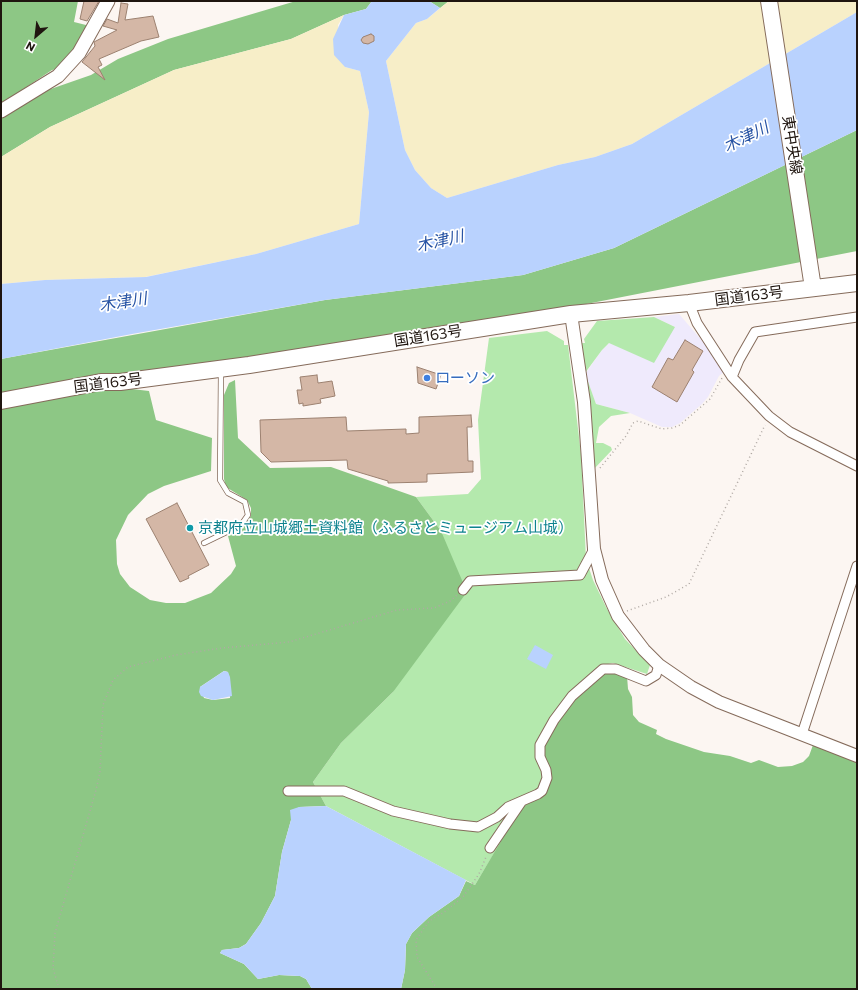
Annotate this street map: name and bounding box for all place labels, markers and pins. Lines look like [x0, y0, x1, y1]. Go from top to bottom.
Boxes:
place label: ローソン [435, 369, 495, 387]
marker: ローソン [422, 373, 432, 383]
place label: 京都府立山城郷土資料館（ふるさとミュージアム山城） [198, 519, 573, 537]
marker: 京都府立山城郷土資料館（ふるさとミュージアム山城） [185, 523, 195, 533]

